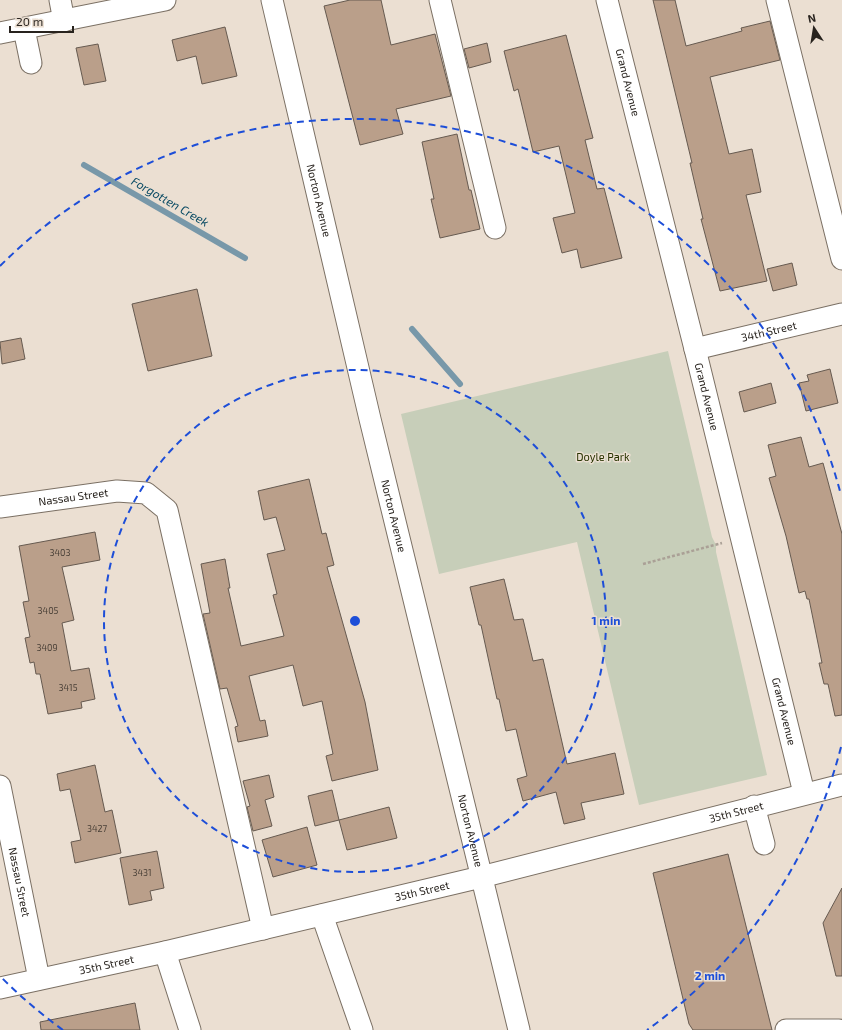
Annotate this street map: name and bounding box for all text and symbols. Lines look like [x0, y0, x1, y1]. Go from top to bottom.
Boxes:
scale bar [10, 8, 73, 34]
north arrow [794, 8, 834, 48]
text: N [807, 11, 817, 25]
text: 20 m [16, 14, 43, 28]
street label: Grand Avenue [614, 47, 643, 118]
street label: Norton Avenue [305, 163, 334, 238]
water label: Forgotten Creek [129, 173, 212, 229]
street label: 34th Street [740, 318, 798, 344]
street label: Grand Avenue [693, 361, 722, 432]
park label: Doyle Park [576, 450, 630, 463]
street label: Norton Avenue [379, 478, 409, 554]
street label: Nassau Street [37, 485, 109, 508]
house number: 3403 [50, 547, 70, 558]
house number: 3405 [38, 605, 59, 616]
text: 1 min [592, 613, 620, 627]
centre of rings [348, 614, 362, 628]
house number: 3409 [36, 642, 58, 653]
street label: Grand Avenue [770, 676, 799, 746]
house number: 3415 [59, 682, 78, 693]
street label: Norton Avenue [456, 793, 486, 868]
street label: 35th Street [707, 798, 765, 825]
house number: 3427 [87, 823, 107, 834]
street label: Nassau Street [7, 846, 33, 918]
house number: 3431 [132, 867, 152, 878]
street label: 35th Street [393, 878, 450, 903]
street label: 35th Street [78, 952, 135, 977]
text: 2 min [695, 968, 725, 982]

